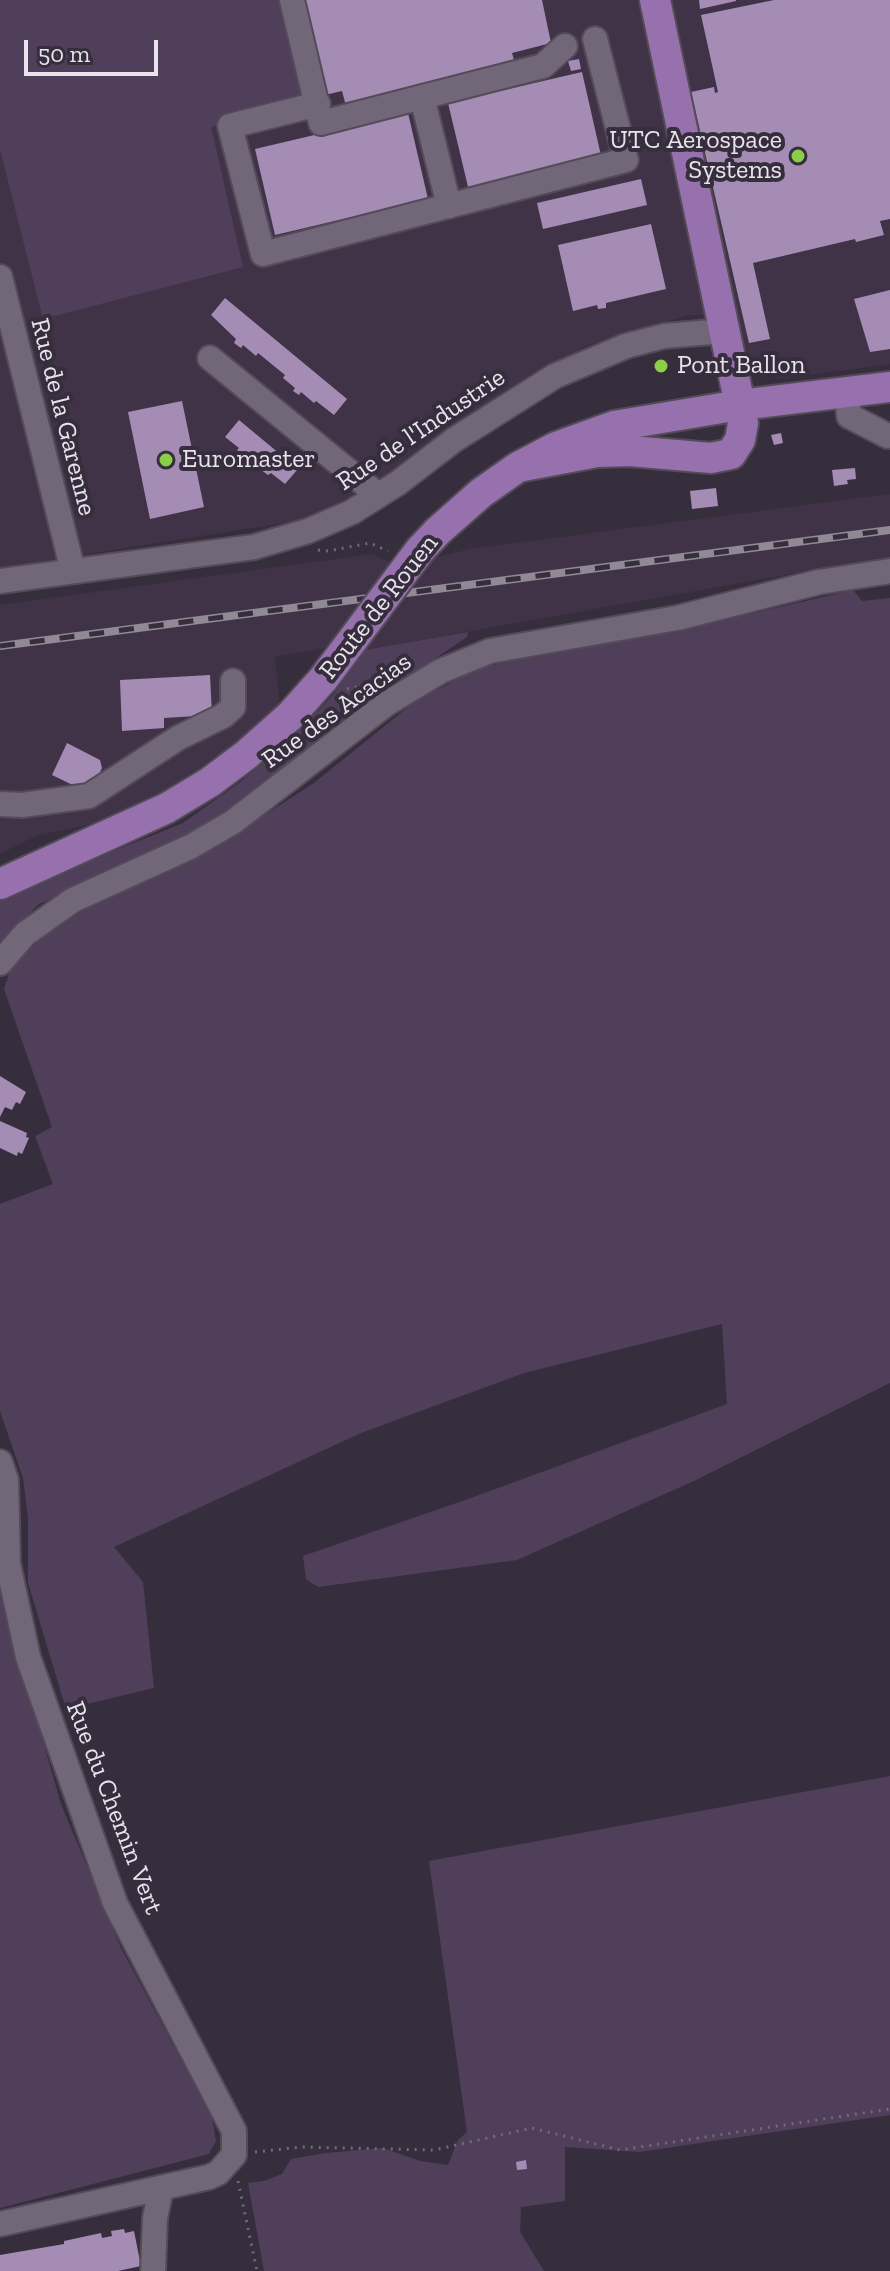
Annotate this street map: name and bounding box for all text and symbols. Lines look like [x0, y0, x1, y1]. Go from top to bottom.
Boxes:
scale bar [28, 24, 162, 74]
text: 50 m [38, 39, 90, 68]
place label: UTC Aerospace Systems [609, 125, 782, 186]
marker: UTC Aerospace Systems [789, 147, 807, 165]
street label: Rue de la Garenne [23, 315, 103, 519]
place label: Pont Ballon [677, 350, 805, 382]
marker: Pont Ballon [652, 357, 670, 375]
street label: Rue de l'Industrie [331, 362, 511, 498]
place label: Euromaster [182, 444, 315, 476]
marker: Euromaster [157, 451, 175, 469]
street label: Route de Rouen [313, 529, 445, 685]
street label: Rue des Acacias [256, 646, 418, 776]
street label: Rue du Chemin Vert [59, 1697, 169, 1919]

